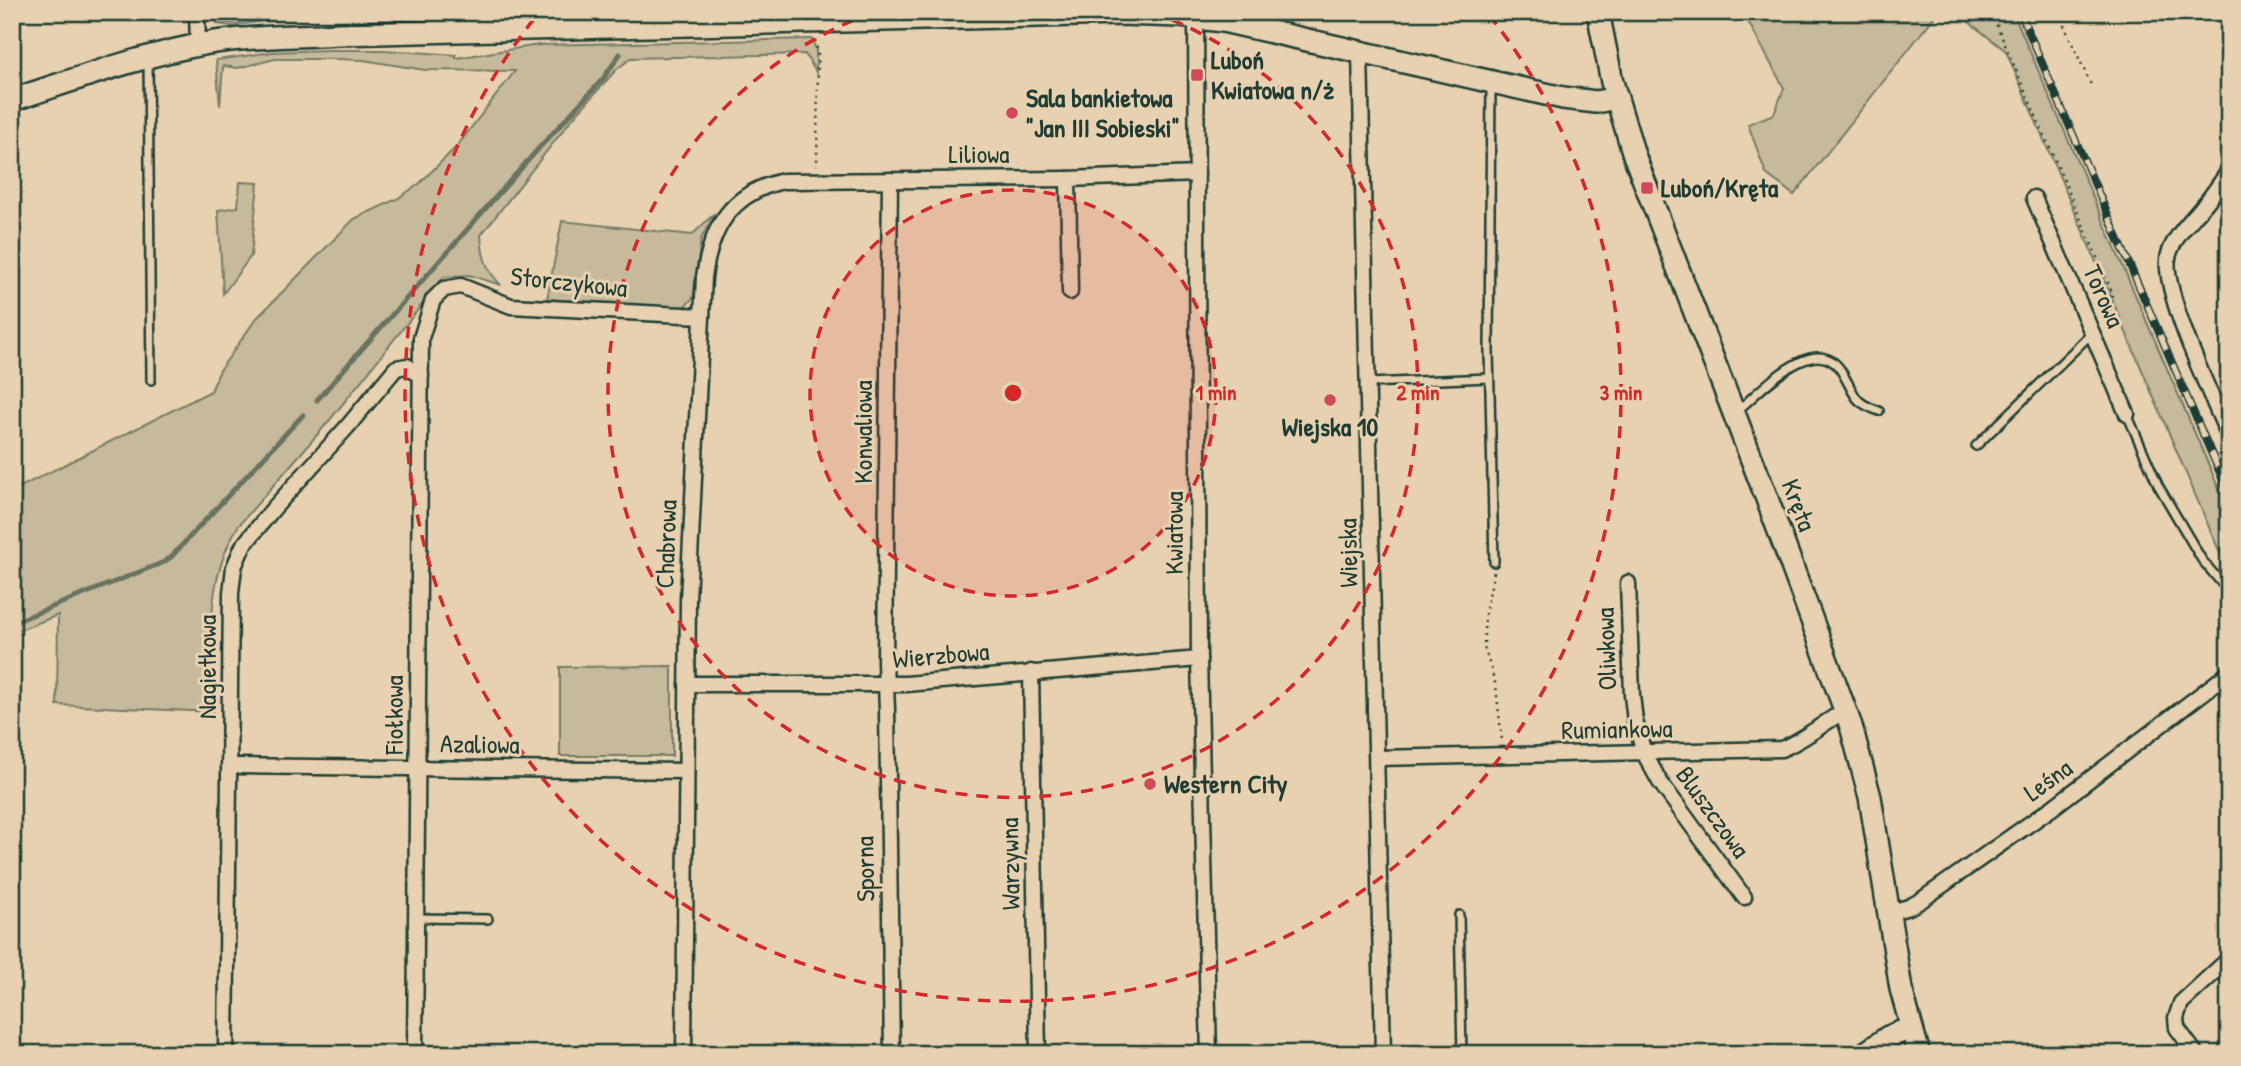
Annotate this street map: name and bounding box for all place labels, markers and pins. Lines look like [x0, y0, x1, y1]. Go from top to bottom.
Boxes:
place label: Luboń Kwiatowa n/ż [1211, 42, 1334, 107]
marker: Luboń Kwiatowa n/ż [1189, 67, 1205, 83]
place label: Sala bankietowa "Jan III Sobieski" [1026, 80, 1180, 145]
marker: Sala bankietowa "Jan III Sobieski" [1004, 105, 1020, 121]
place label: Luboń/Kręta [1661, 170, 1779, 205]
marker: Luboń/Kręta [1639, 180, 1655, 196]
centre of rings [1001, 381, 1025, 405]
marker: Wiejska 10 [1322, 392, 1338, 408]
place label: Wiejska 10 [1282, 409, 1379, 444]
place label: Western City [1164, 766, 1287, 802]
marker: Western City [1142, 776, 1158, 792]

